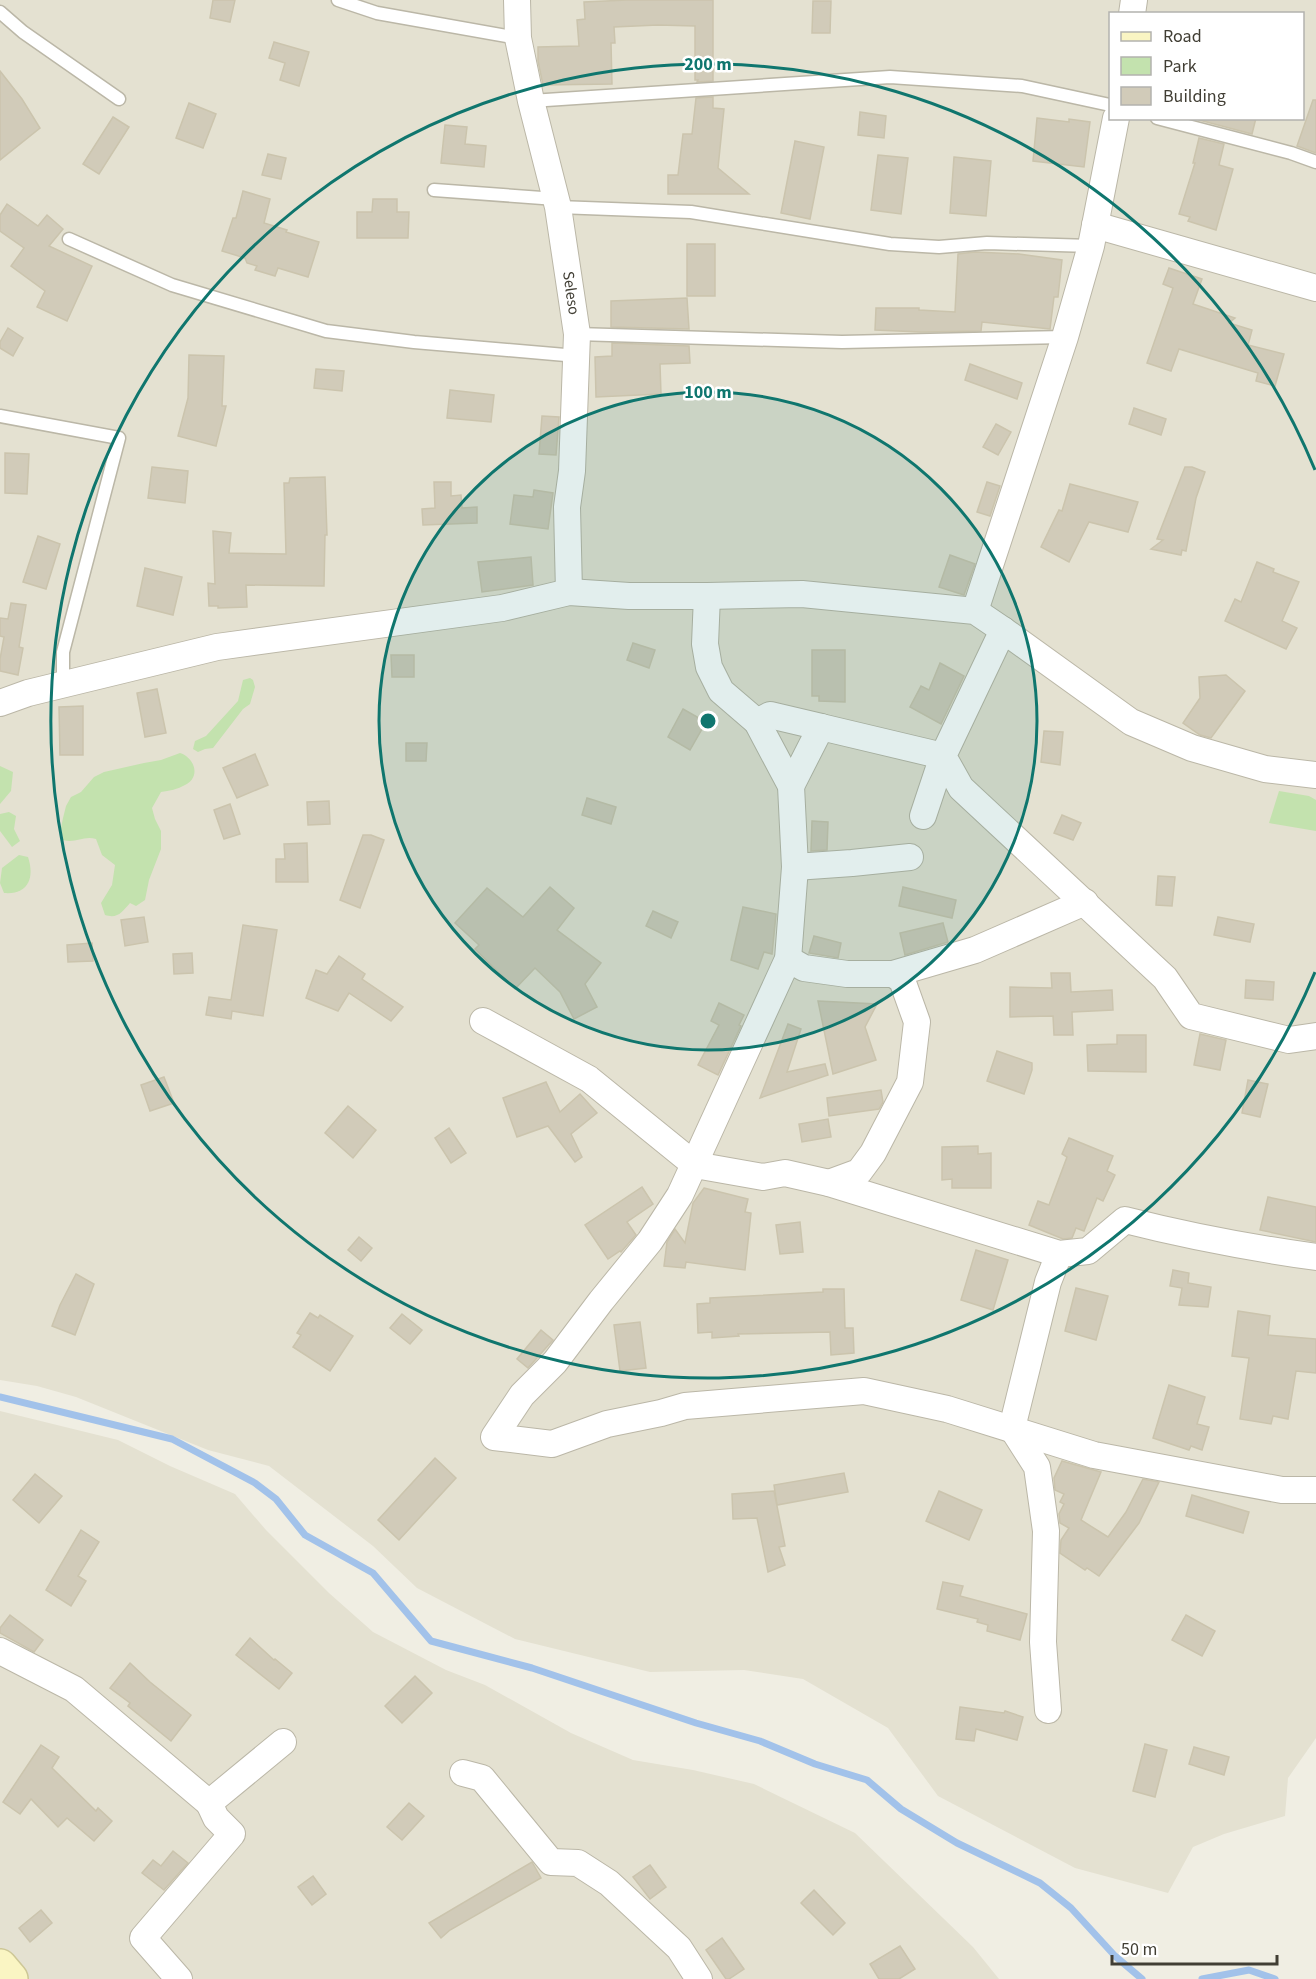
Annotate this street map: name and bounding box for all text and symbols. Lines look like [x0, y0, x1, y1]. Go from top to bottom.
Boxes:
legend [1109, 12, 1304, 120]
text: Road [1163, 24, 1202, 49]
text: 200 m [684, 52, 732, 77]
text: Park [1163, 54, 1197, 79]
text: Building [1163, 84, 1226, 109]
street label: Seleso [557, 270, 585, 316]
text: 100 m [684, 380, 732, 405]
centre of rings [698, 711, 718, 731]
scale bar [1112, 1928, 1277, 1966]
text: 50 m [1121, 1937, 1157, 1962]

